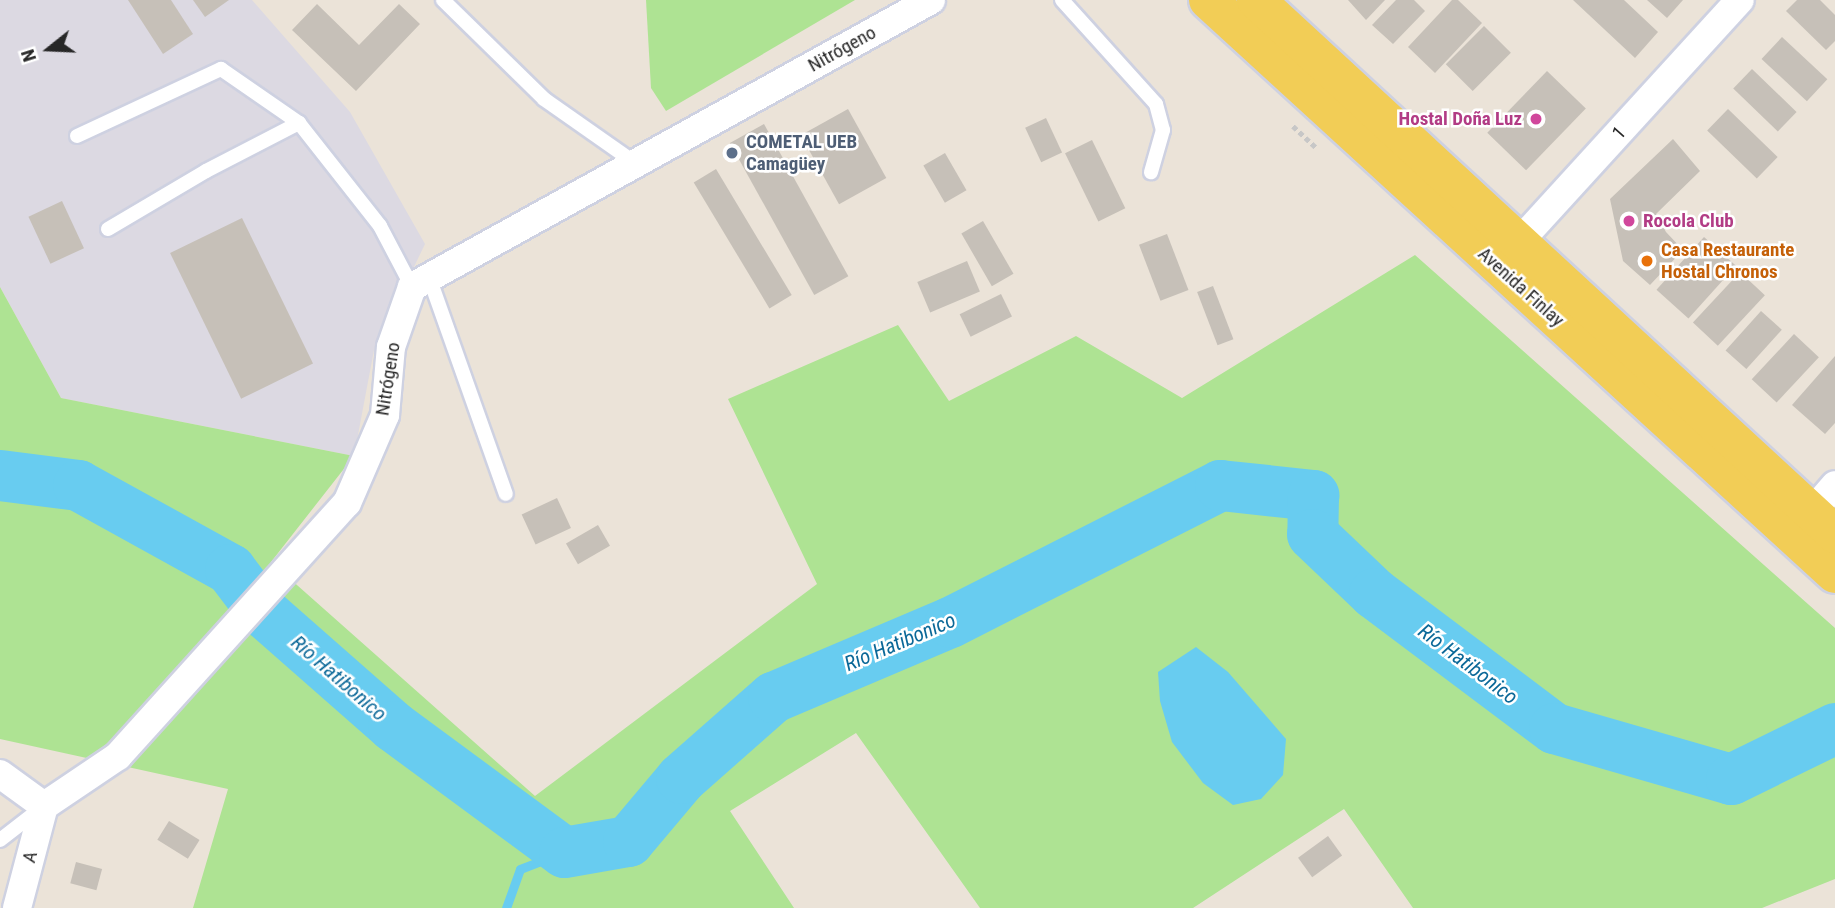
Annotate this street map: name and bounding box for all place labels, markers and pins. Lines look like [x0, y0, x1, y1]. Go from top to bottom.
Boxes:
place label: Hostal Doña Luz [1399, 108, 1522, 130]
marker: Hostal Doña Luz [1528, 111, 1544, 127]
place label: COMETAL UEB Camagüey [746, 131, 857, 175]
marker: COMETAL UEB Camagüey [724, 145, 740, 161]
place label: Rocola Club [1643, 210, 1734, 232]
marker: Rocola Club [1621, 213, 1637, 229]
place label: Casa Restaurante Hostal Chronos [1661, 239, 1794, 283]
marker: Casa Restaurante Hostal Chronos [1639, 253, 1655, 269]

